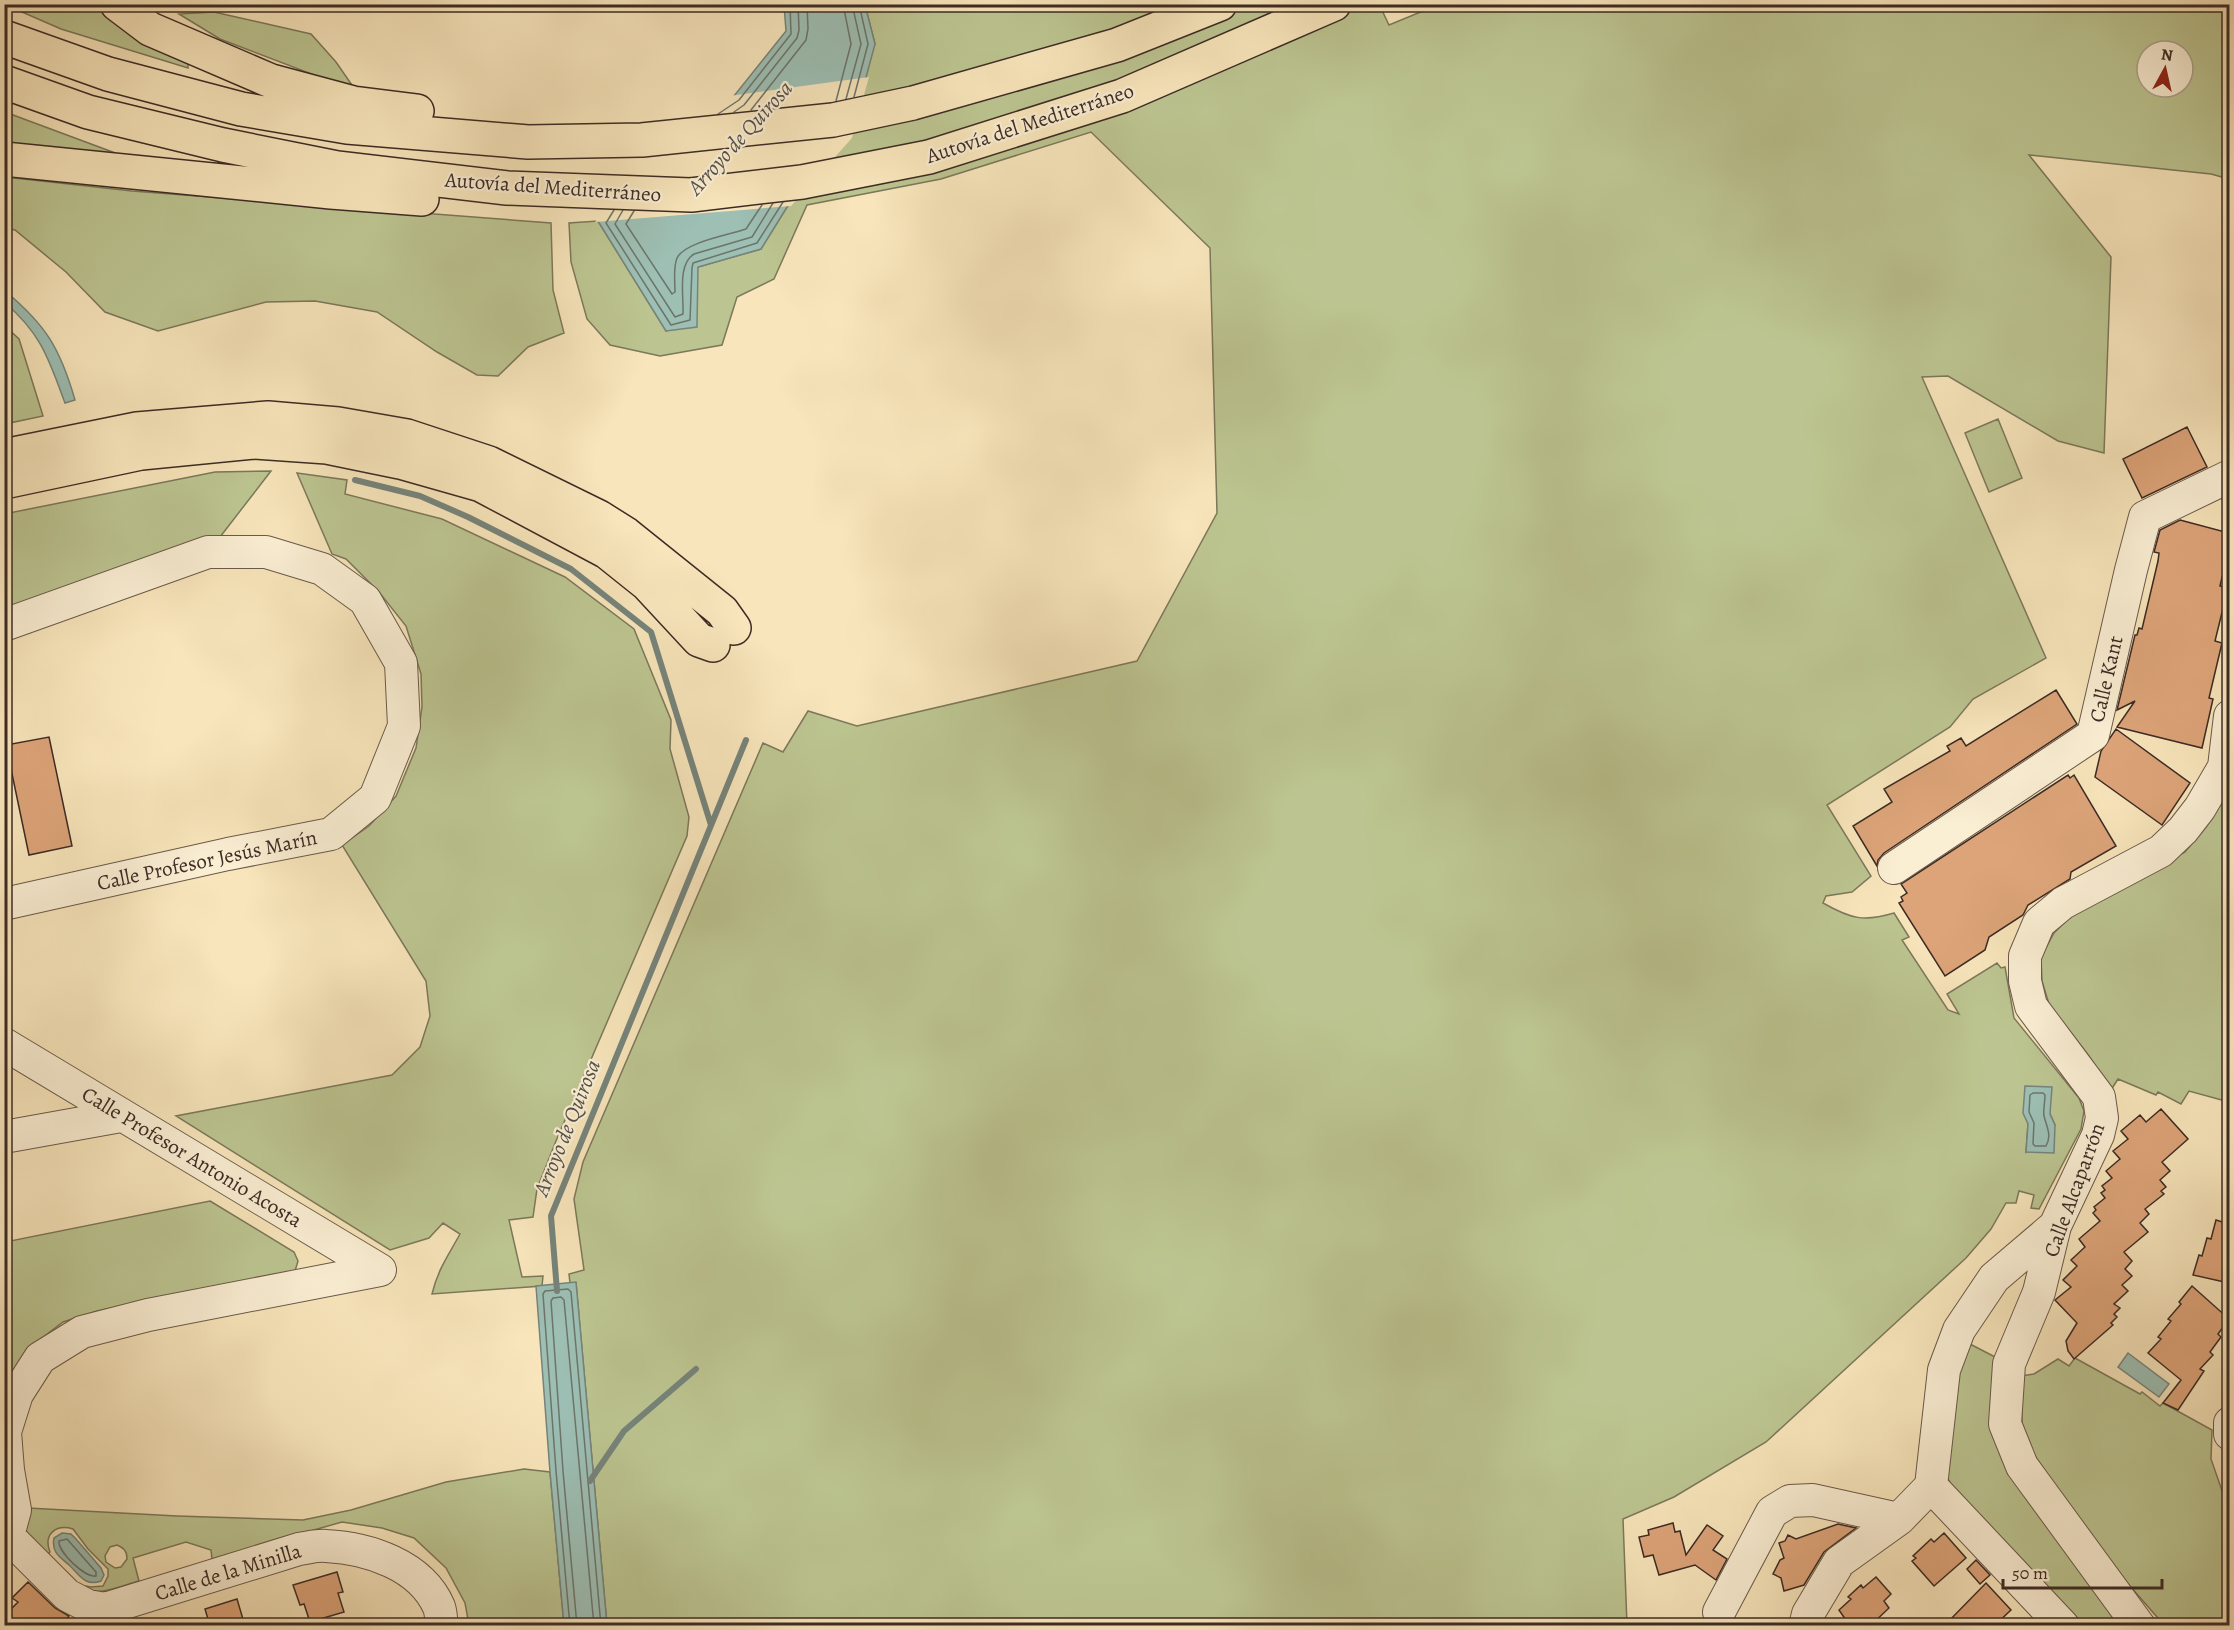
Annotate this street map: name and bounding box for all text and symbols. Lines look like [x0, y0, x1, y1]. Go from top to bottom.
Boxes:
north arrow [2135, 39, 2195, 99]
text: N [2160, 43, 2175, 67]
water label: Arroyo de Quirosa [680, 74, 799, 202]
street label: Autovía del Mediterráneo [922, 76, 1137, 170]
street label: Autovía del Mediterráneo [443, 165, 662, 209]
street label: Calle Kant [2082, 633, 2130, 725]
street label: Calle Profesor Jesús Marín [94, 823, 320, 897]
water label: Arroyo de Quirosa [526, 1055, 608, 1201]
street label: Calle Profesor Antonio Acosta [77, 1080, 308, 1234]
street label: Calle Alcaparrón [2037, 1119, 2111, 1261]
street label: Calle de la Minilla [151, 1536, 305, 1608]
scale bar [2003, 1552, 2162, 1590]
text: 50 m [2012, 1561, 2048, 1585]

